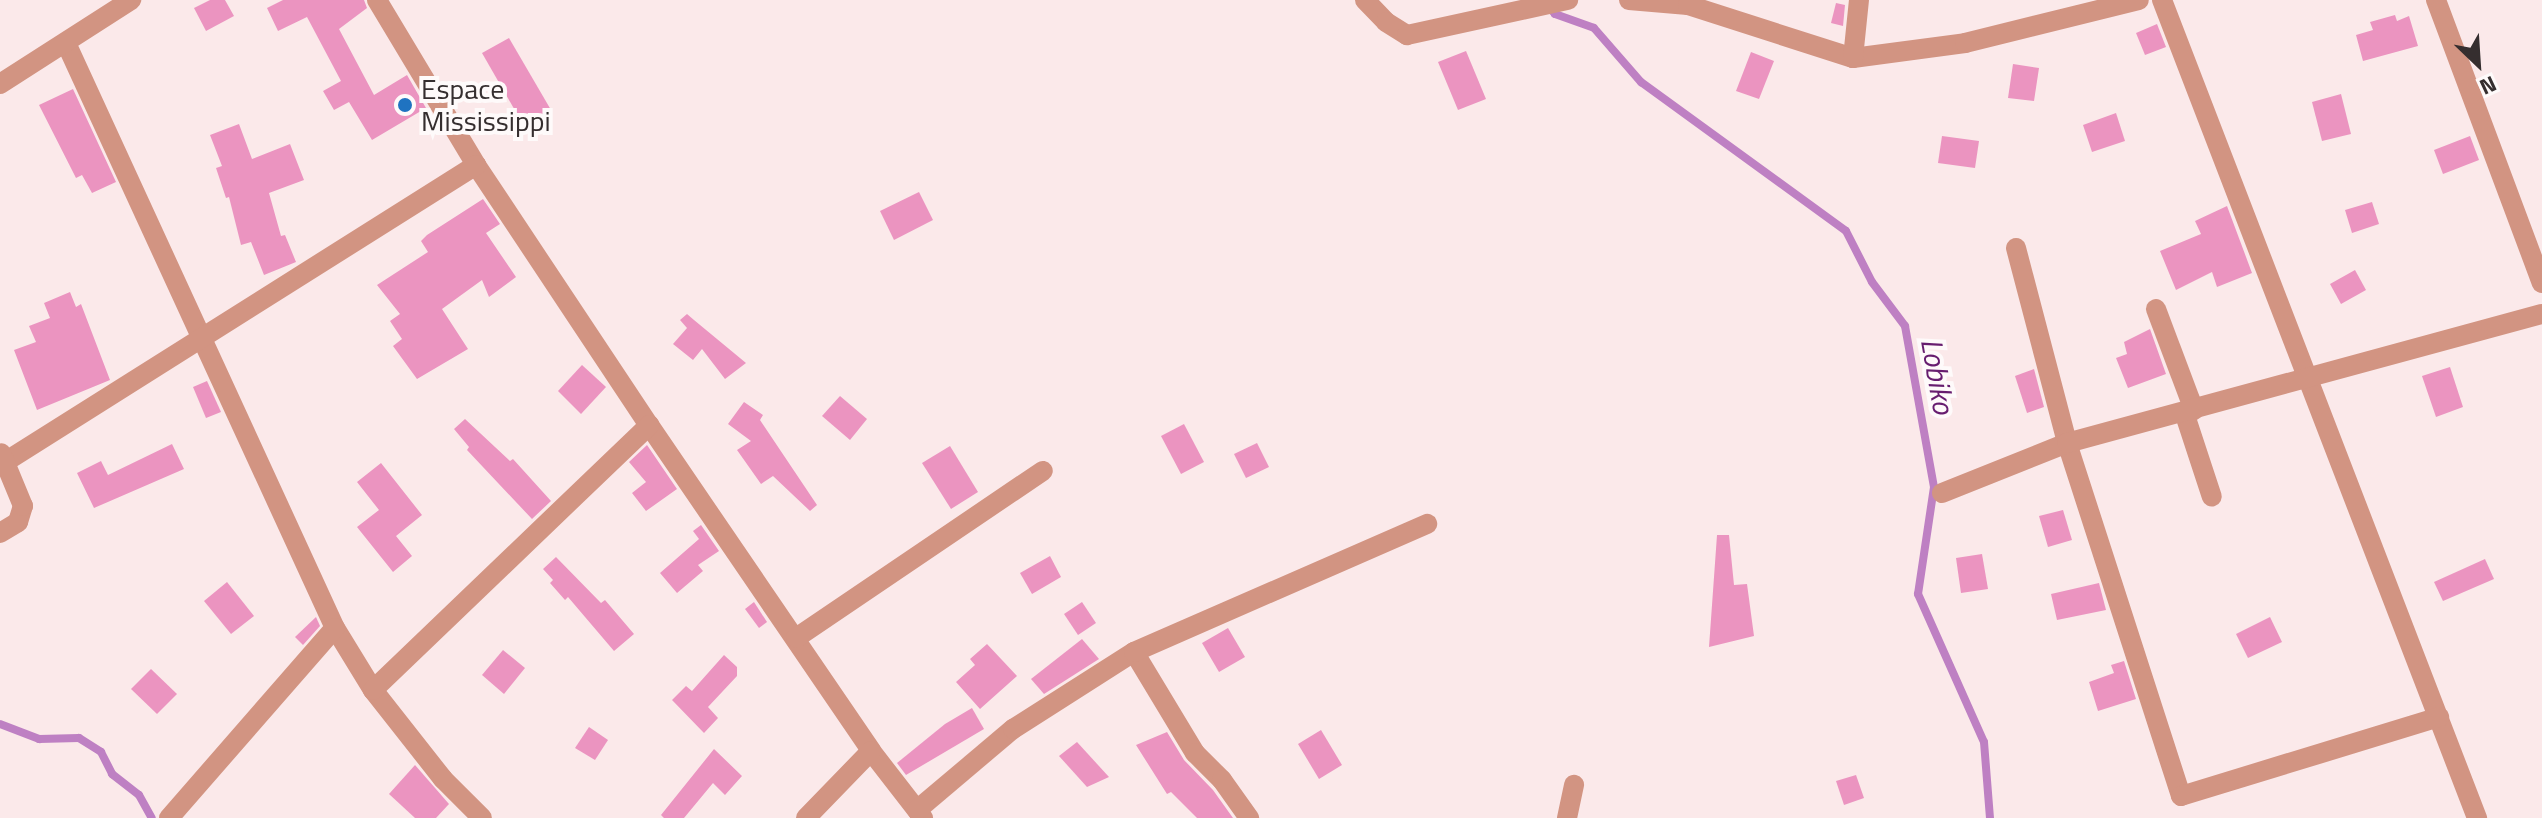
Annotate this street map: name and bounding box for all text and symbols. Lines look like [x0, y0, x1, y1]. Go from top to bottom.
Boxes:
north arrow [2438, 24, 2518, 104]
text: N [2474, 67, 2502, 104]
place label: Espace Mississippi [421, 72, 551, 138]
marker: Espace Mississippi [396, 96, 414, 114]
water label: Lobiko [1914, 335, 1962, 417]

